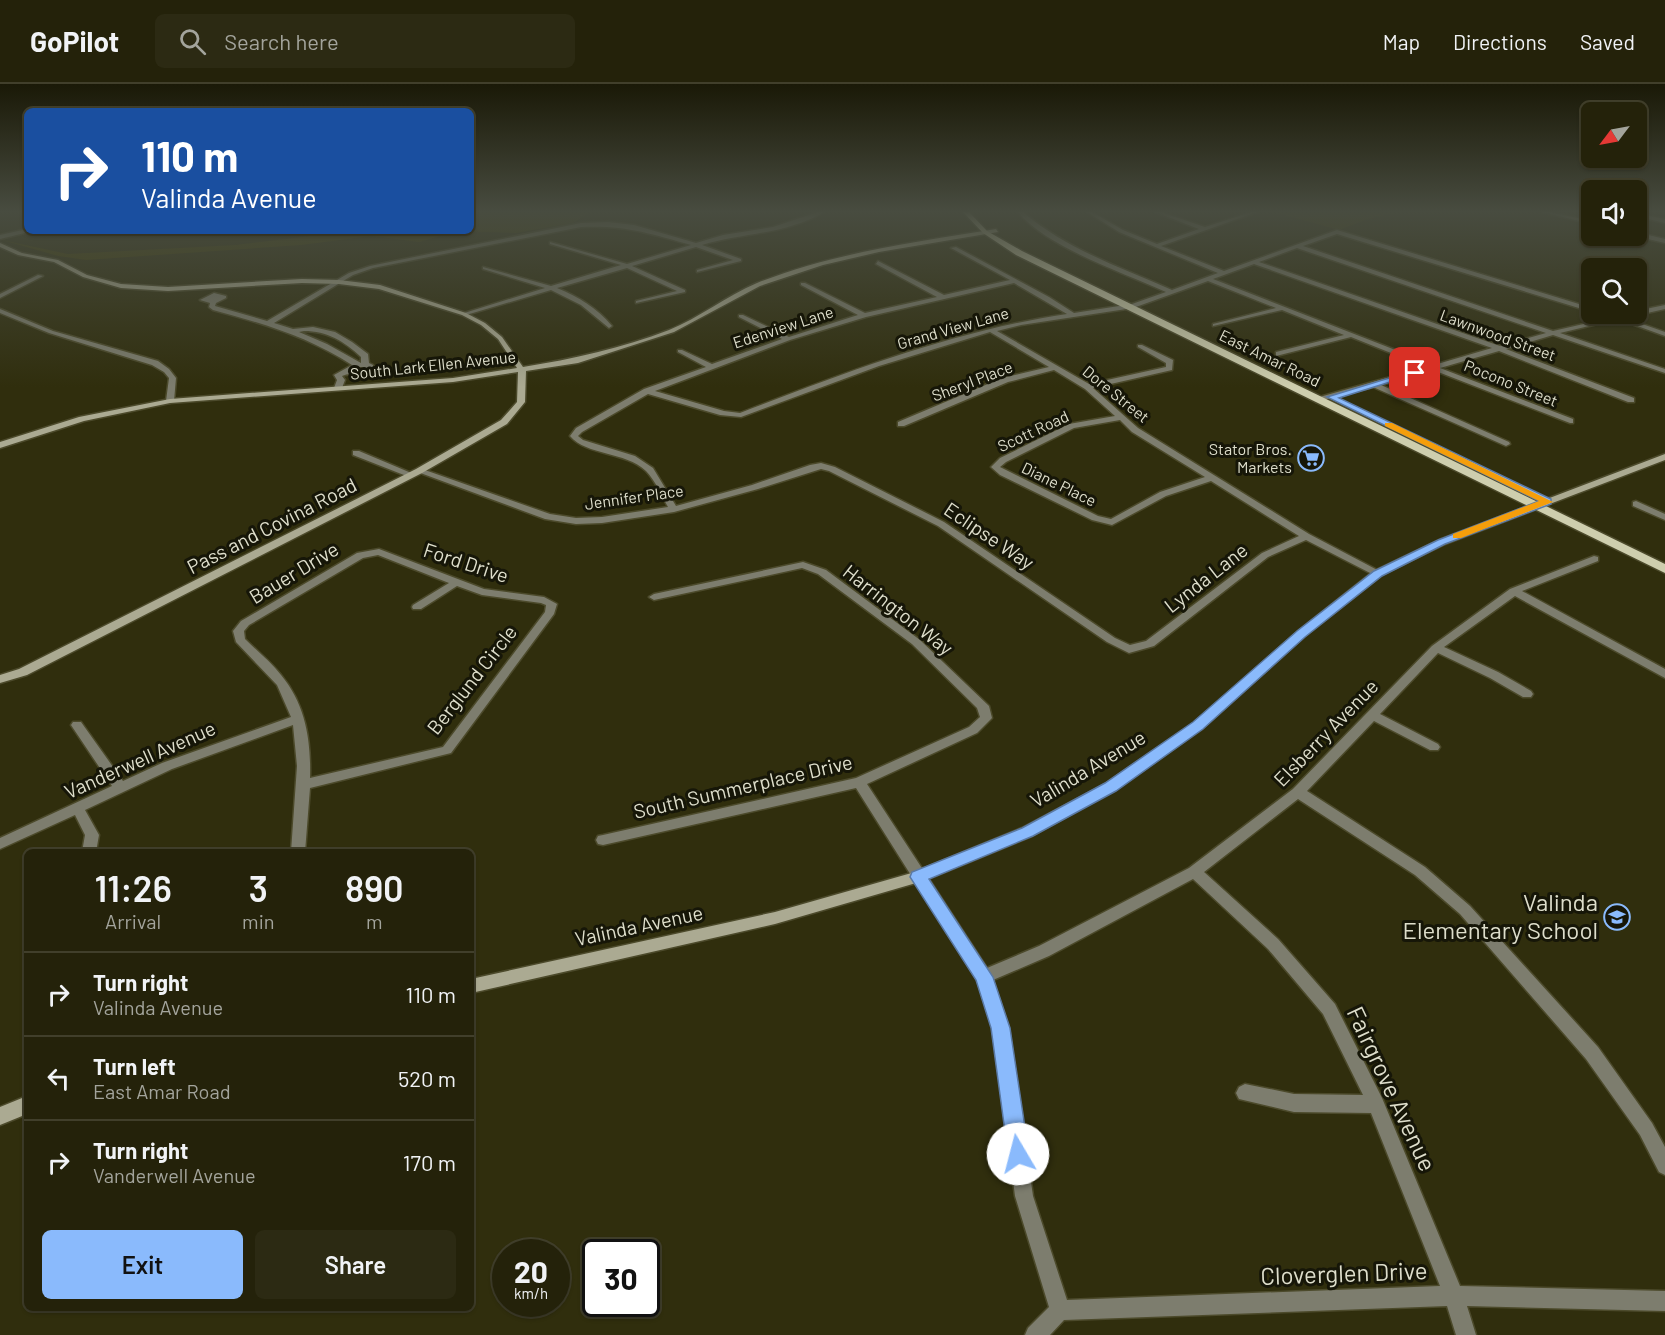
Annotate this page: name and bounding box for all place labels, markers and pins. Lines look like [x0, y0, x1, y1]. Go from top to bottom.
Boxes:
pin [1389, 347, 1440, 398]
place label: Stator Bros. Markets [1209, 439, 1292, 476]
supermarket icon: Stator Bros. Markets [1296, 443, 1326, 473]
place label: Valinda Elementary School [1403, 887, 1598, 944]
school or university icon: Valinda Elementary School [1602, 902, 1632, 932]

